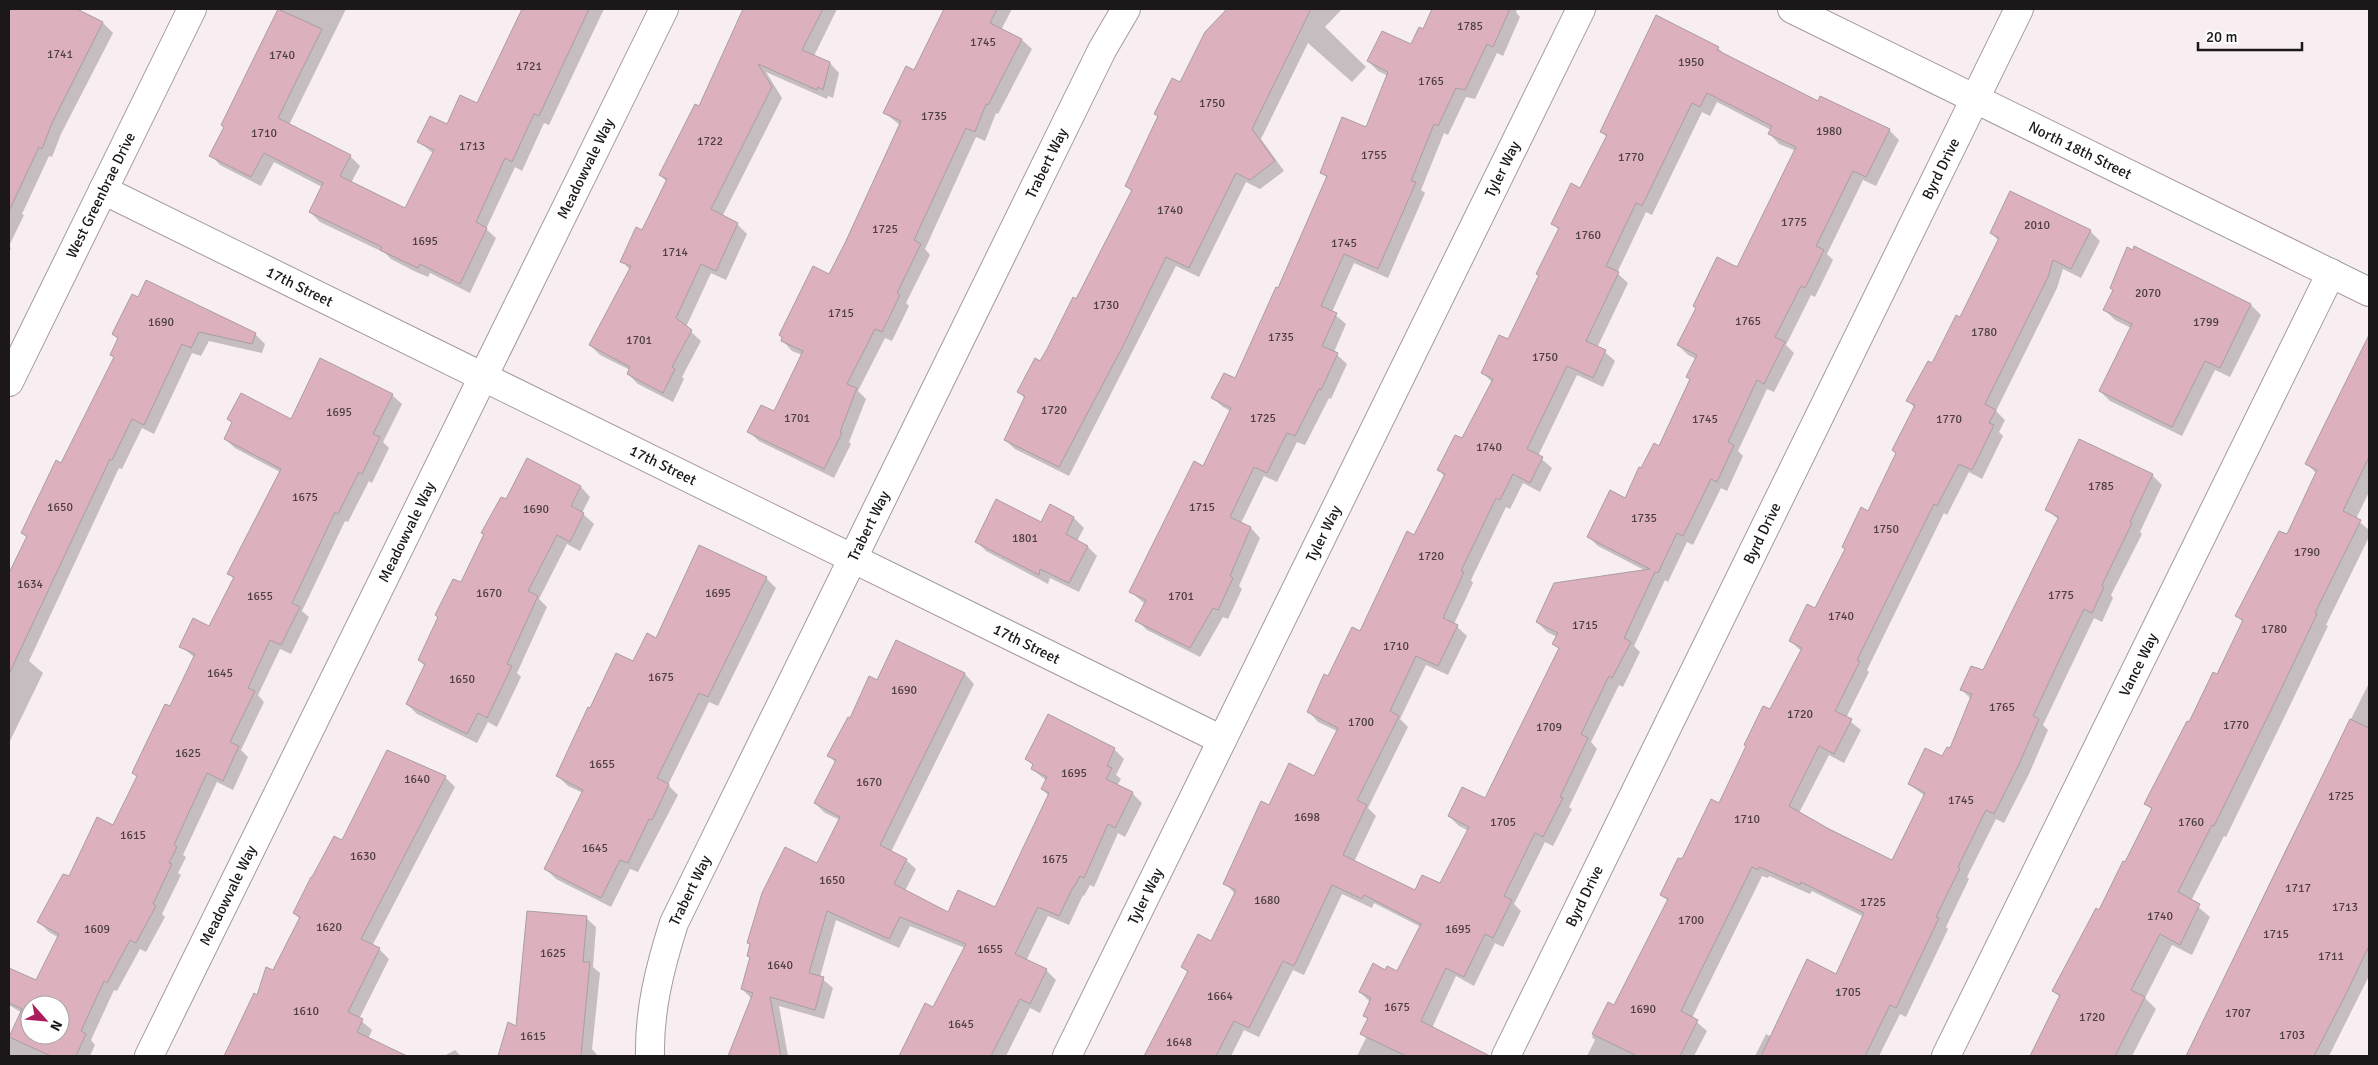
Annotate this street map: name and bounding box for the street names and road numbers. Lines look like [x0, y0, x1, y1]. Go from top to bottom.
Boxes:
street label: Meadowvale Way [553, 115, 618, 222]
street label: North 18th Street [2026, 117, 2135, 183]
street label: Trabert Way [1022, 125, 1071, 201]
street label: West Greenbrae Drive [62, 129, 139, 261]
street label: Byrd Drive [1918, 135, 1963, 202]
street label: Tyler Way [1481, 138, 1524, 200]
street label: 17th Street [263, 263, 336, 311]
street label: 17th Street [627, 441, 699, 489]
street label: Meadowvale Way [374, 479, 439, 585]
street label: Trabert Way [844, 488, 894, 564]
street label: Byrd Drive [1739, 500, 1785, 567]
street label: Tyler Way [1302, 502, 1345, 565]
street label: 17th Street [990, 620, 1063, 668]
street label: Vance Way [2115, 630, 2162, 699]
street label: Meadowvale Way [196, 842, 260, 949]
street label: Trabert Way [665, 852, 715, 929]
street label: Byrd Drive [1562, 862, 1607, 930]
street label: Tyler Way [1124, 865, 1167, 927]

